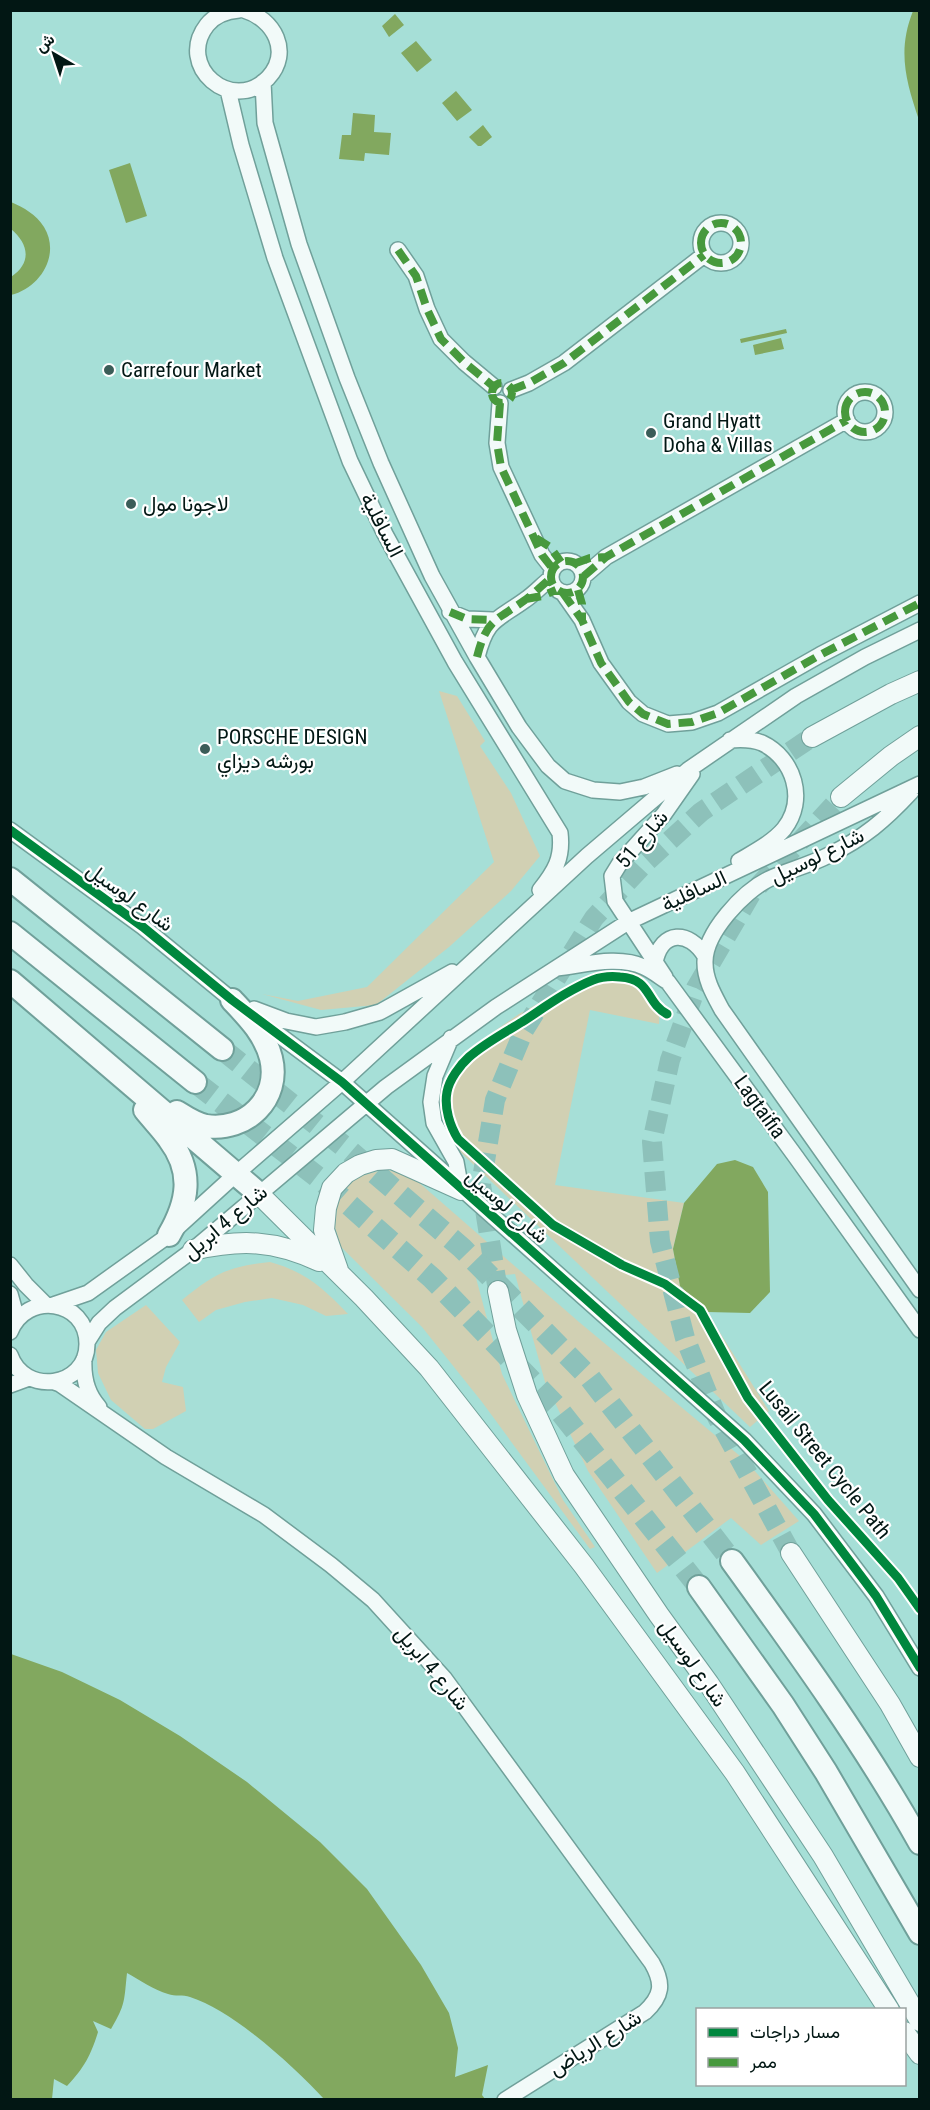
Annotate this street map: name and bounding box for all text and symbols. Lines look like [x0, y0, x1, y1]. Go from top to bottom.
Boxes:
north arrow [24, 24, 84, 84]
text: ش [31, 29, 58, 56]
place label: Carrefour Market [121, 358, 262, 382]
marker: Carrefour Market [102, 363, 116, 377]
place label: Grand Hyatt Doha & Villas [663, 409, 773, 457]
marker: Grand Hyatt Doha & Villas [644, 426, 658, 440]
street label: السافلية [356, 489, 408, 561]
place label: لاجونا مول [143, 492, 229, 517]
marker: لاجونا مول [124, 497, 138, 511]
place label: PORSCHE DESIGN بورشه ديزاي [217, 725, 367, 778]
marker: PORSCHE DESIGN بورشه ديزاي [198, 742, 212, 756]
street label: شارع 51 [611, 805, 675, 874]
street label: شارع لوسيل [766, 823, 869, 891]
street label: شارع لوسيل [81, 857, 178, 938]
street label: السافلية [658, 866, 730, 916]
street label: Lagtaifia [729, 1071, 791, 1143]
street label: شارع لوسيل [460, 1164, 553, 1250]
street label: شارع 4 ابريل [178, 1180, 273, 1266]
street label: Lusail Street Cycle Path [754, 1377, 896, 1543]
street label: شارع لوسيل [652, 1615, 732, 1713]
street label: شارع 4 ابريل [388, 1621, 474, 1716]
street label: شارع الرياض [544, 2005, 647, 2083]
legend [696, 2008, 906, 2086]
text: مسار دراجات [750, 2021, 840, 2043]
text: ممر [749, 2051, 777, 2073]

